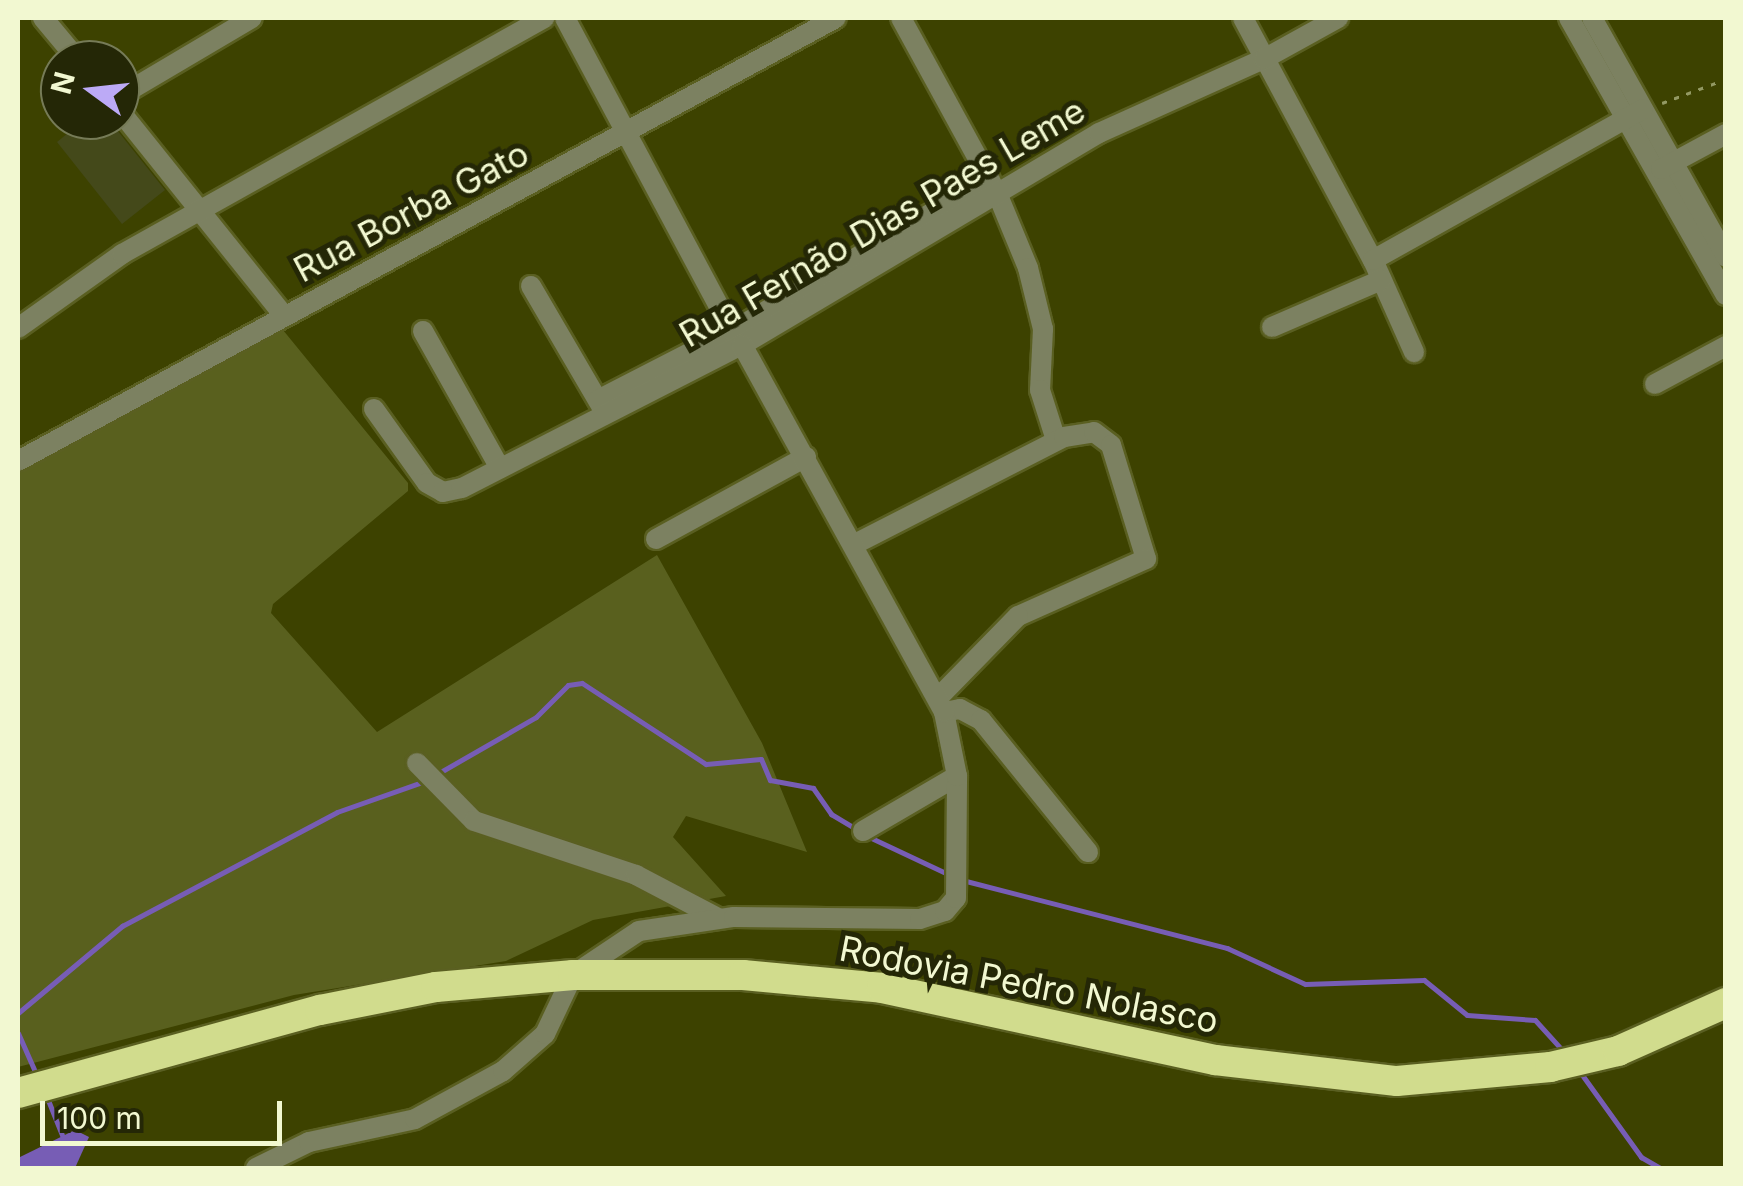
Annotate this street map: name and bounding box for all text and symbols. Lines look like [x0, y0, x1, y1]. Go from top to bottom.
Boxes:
north arrow [40, 40, 140, 140]
text: N [44, 68, 82, 97]
street label: Rua Fernão Dias Paes Leme [672, 89, 1092, 355]
street label: Rua Borba Gato [287, 132, 535, 290]
street label: Rodovia Pedro Nolasco [836, 927, 1222, 1041]
scale bar [45, 1081, 288, 1143]
text: 100 m [57, 1100, 142, 1136]

